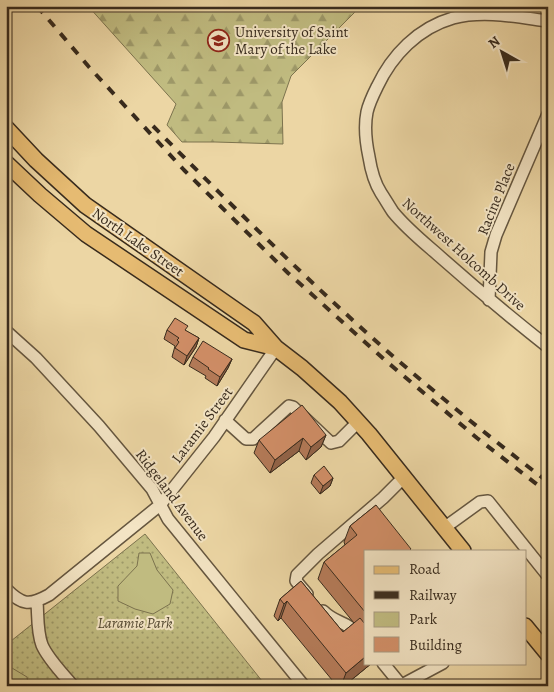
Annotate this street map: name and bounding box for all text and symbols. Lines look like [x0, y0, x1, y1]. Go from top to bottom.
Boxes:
place label: University of Saint Mary of the Lake [235, 22, 349, 59]
north arrow [476, 28, 526, 78]
school or university icon: University of Saint Mary of the Lake [207, 29, 231, 53]
text: N [484, 32, 504, 53]
street label: Racine Place [472, 160, 520, 238]
street label: Northwest Holcomb Drive [398, 193, 530, 315]
street label: North Lake Street [88, 203, 188, 281]
street label: Laramie Street [167, 383, 237, 467]
street label: Ridgeland Avenue [131, 445, 213, 545]
legend [364, 550, 526, 664]
text: Road [409, 559, 441, 579]
text: Railway [409, 585, 457, 605]
text: Park [409, 609, 438, 629]
park label: Laramie Park [97, 613, 173, 633]
text: Building [409, 635, 462, 655]

